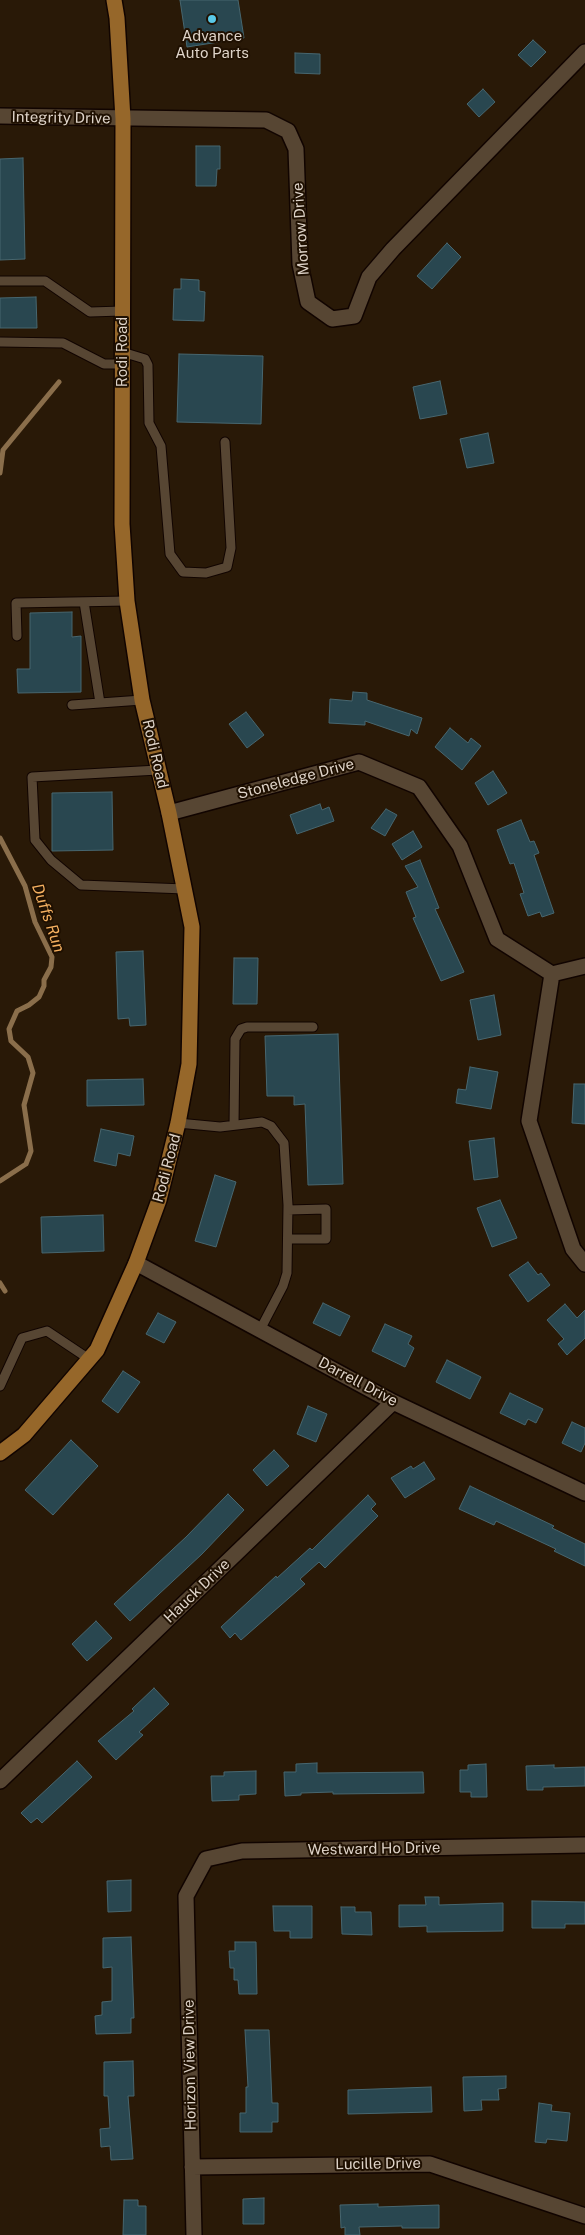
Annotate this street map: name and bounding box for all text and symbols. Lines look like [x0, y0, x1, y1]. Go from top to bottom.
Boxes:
marker: Advance Auto Parts [206, 13, 218, 25]
place label: Advance Auto Parts [175, 27, 249, 62]
street label: Integrity Drive [11, 108, 111, 128]
street label: Morrow Drive [289, 182, 313, 276]
street label: Rodi Road [113, 317, 131, 387]
street label: Rodi Road [138, 718, 172, 790]
street label: Stoneledge Drive [236, 755, 356, 803]
water label: Duffs Run [27, 881, 69, 955]
street label: Rodi Road [149, 1132, 185, 1204]
street label: Darrell Drive [315, 1354, 401, 1410]
street label: Hauck Drive [160, 1555, 234, 1627]
street label: Westward Ho Drive [307, 1839, 441, 1859]
street label: Horizon View Drive [180, 1999, 200, 2131]
street label: Lucille Drive [335, 2154, 421, 2174]

